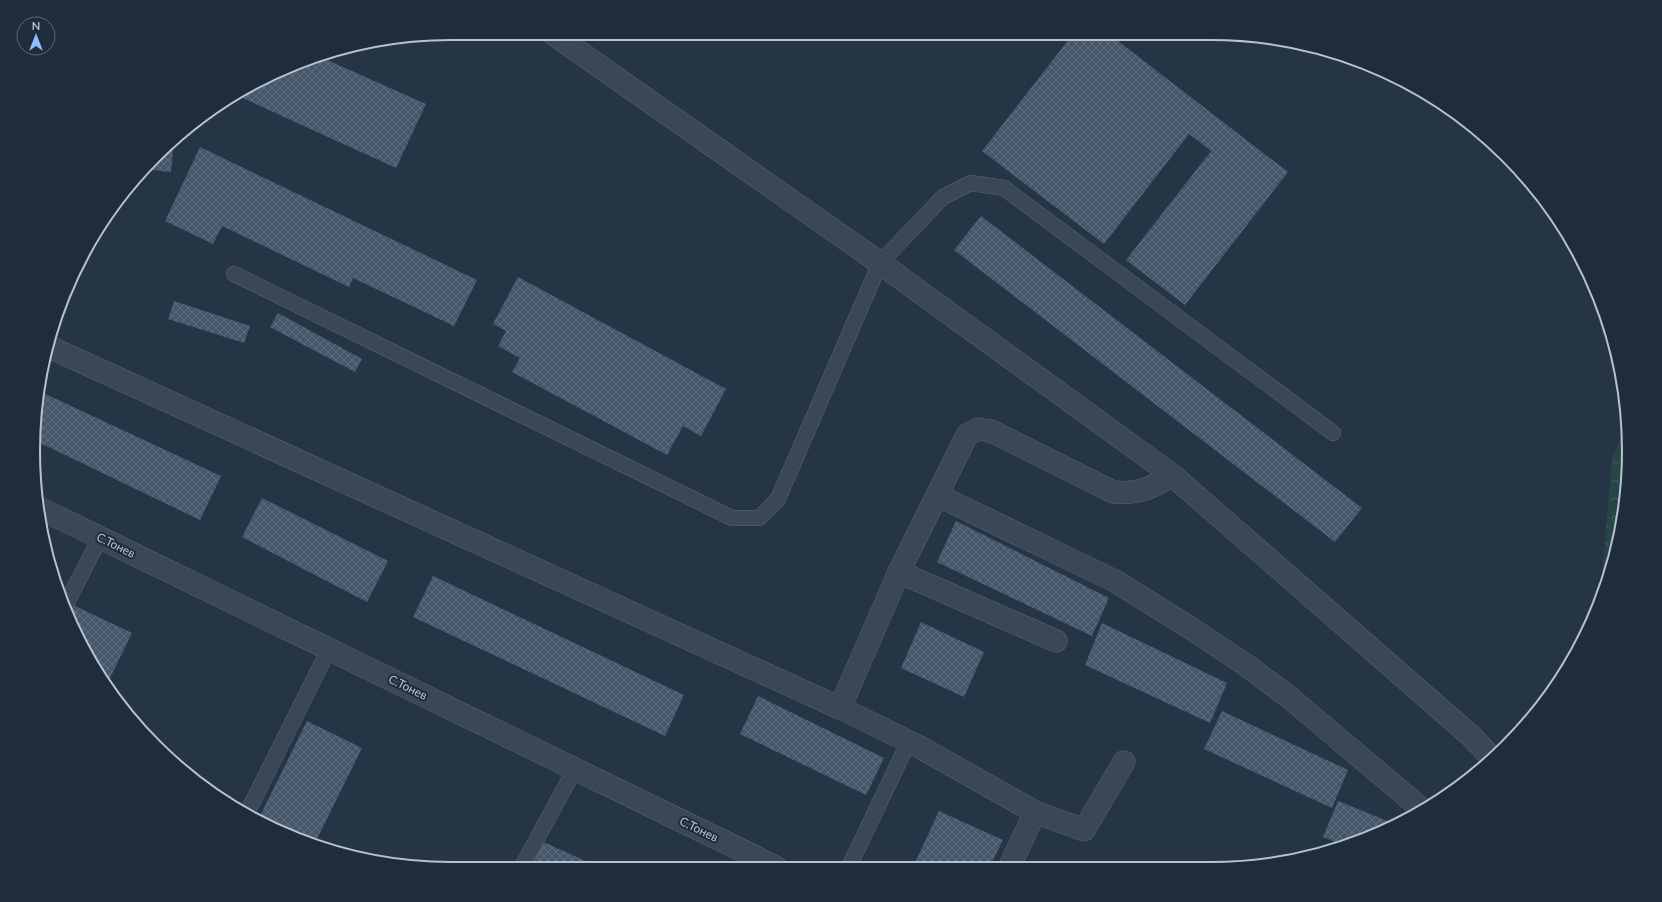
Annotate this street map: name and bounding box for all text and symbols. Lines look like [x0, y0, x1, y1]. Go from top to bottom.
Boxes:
north arrow [16, 16, 56, 56]
text: N [32, 19, 40, 32]
street label: С.Тонев [94, 529, 138, 561]
street label: С.Тонев [386, 671, 430, 703]
street label: С.Тонев [677, 813, 721, 845]

